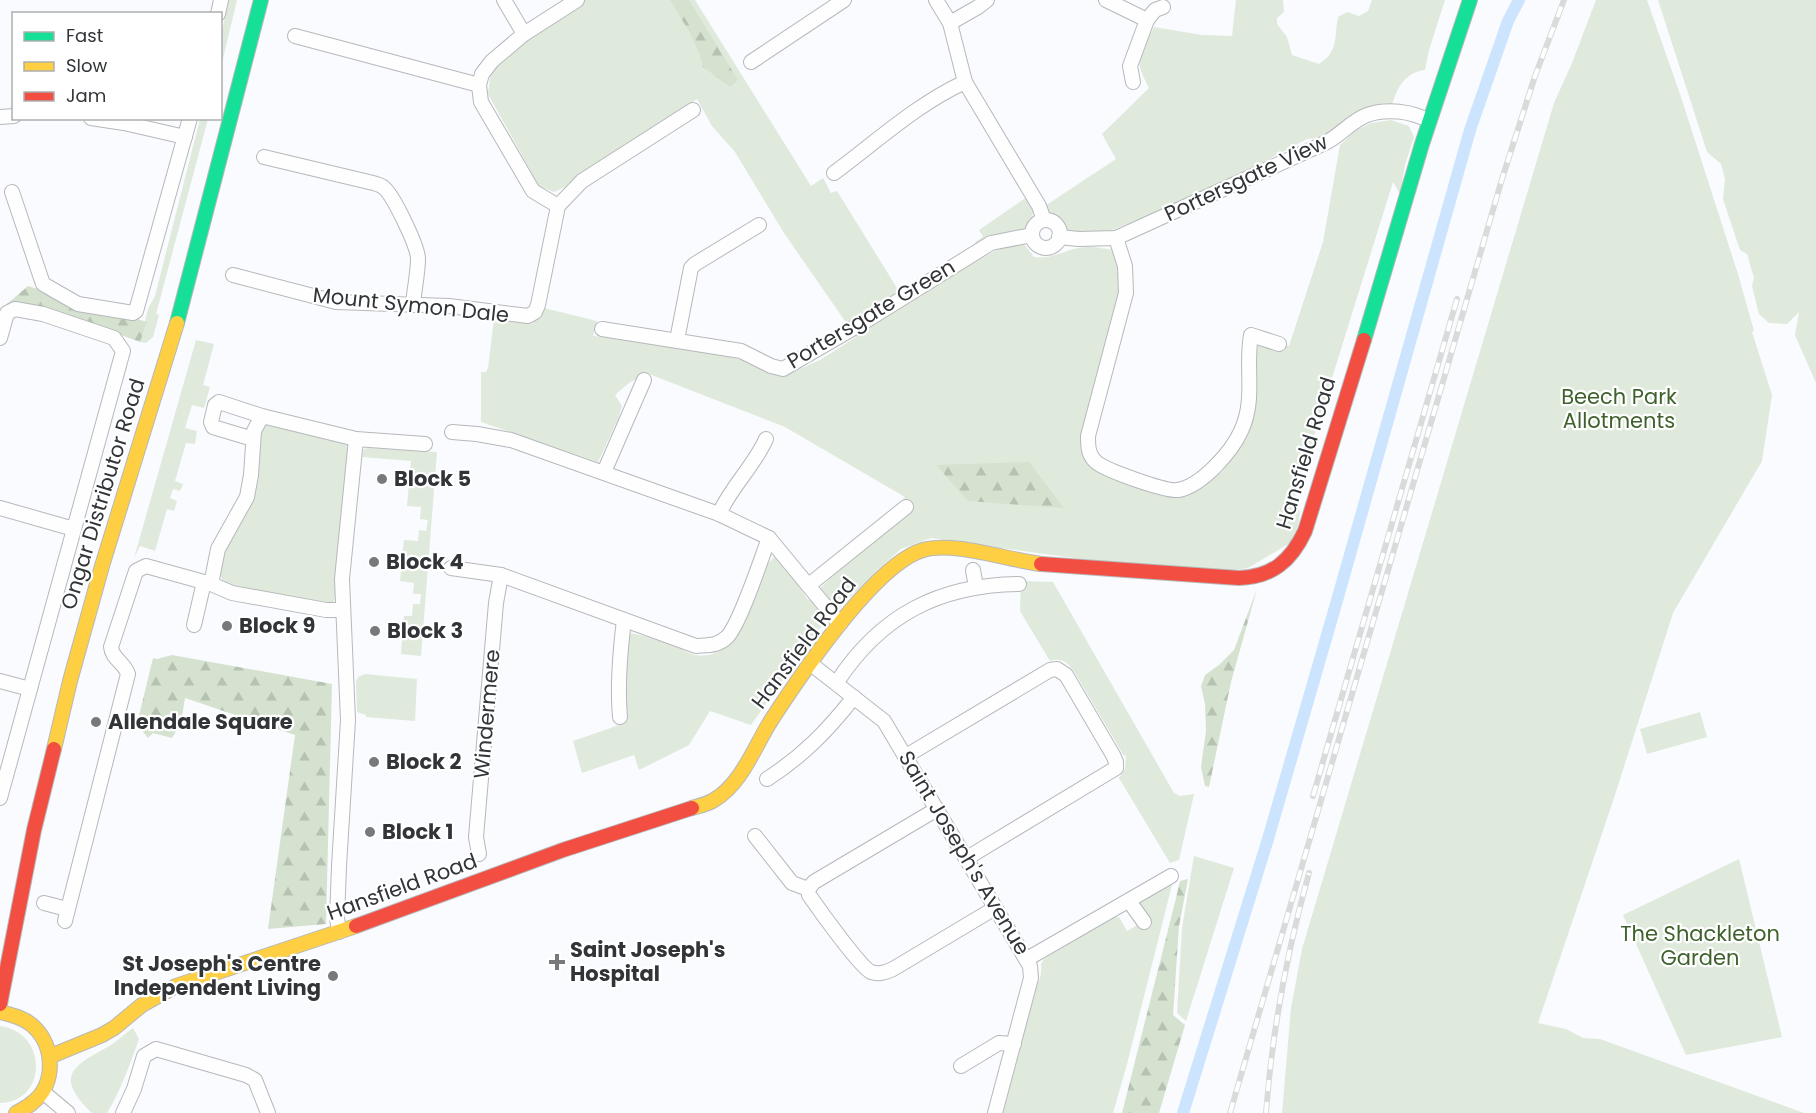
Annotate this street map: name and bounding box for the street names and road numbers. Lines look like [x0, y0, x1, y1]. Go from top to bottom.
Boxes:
street label: Portersgate View [1159, 127, 1332, 228]
street label: Portersgate Green [781, 252, 960, 375]
street label: Mount Symon Dale [311, 280, 511, 329]
street label: Hansfield Road [1269, 373, 1342, 533]
street label: Ongar Distributor Road [54, 375, 151, 613]
street label: Hansfield Road [745, 571, 863, 714]
street label: Windermere [466, 648, 507, 780]
street label: Saint Joseph's Avenue [892, 745, 1037, 960]
street label: Hansfield Road [323, 846, 481, 927]

